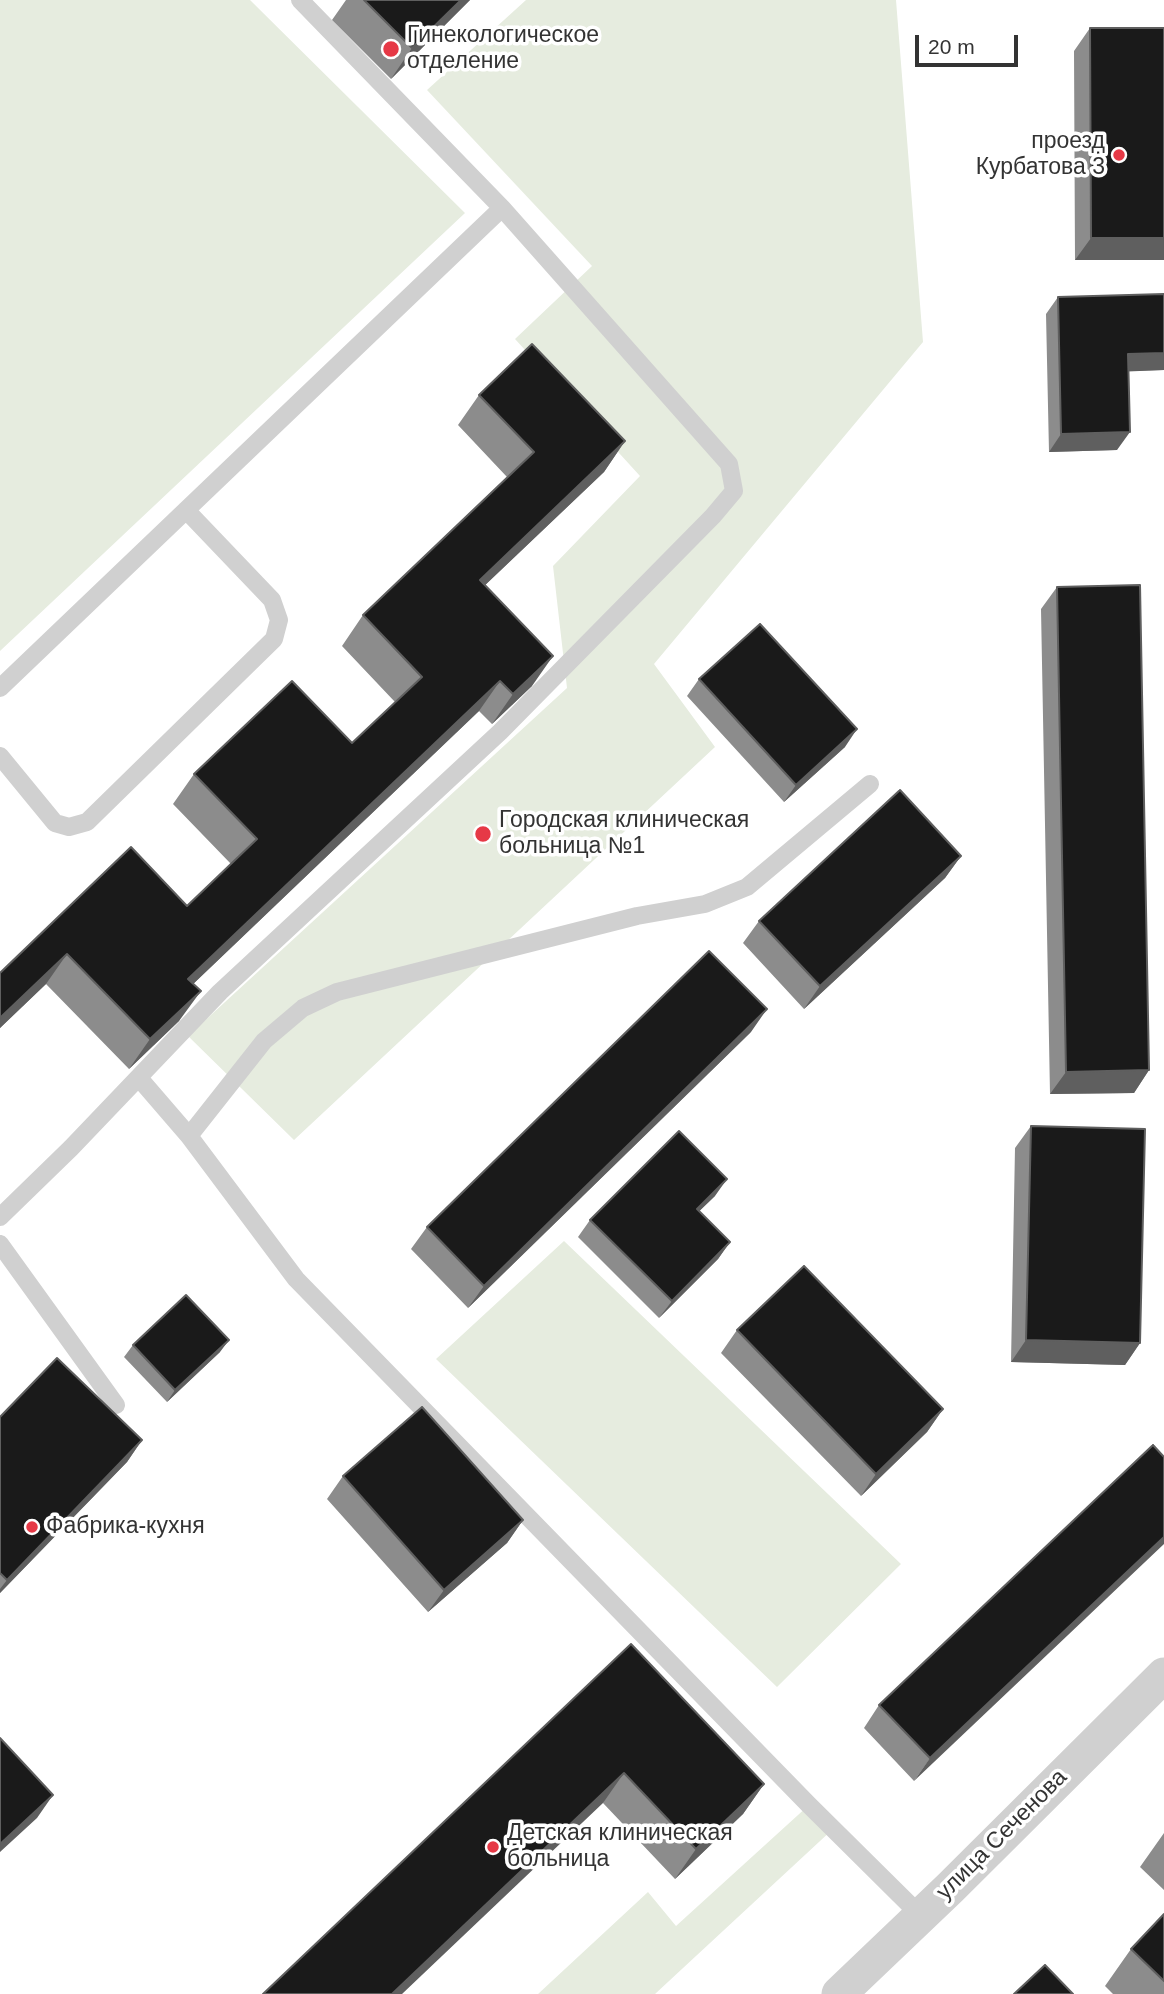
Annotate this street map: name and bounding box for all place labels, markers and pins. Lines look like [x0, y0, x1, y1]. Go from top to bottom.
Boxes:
place label: Гинекологическое отделение [407, 22, 599, 76]
marker: Гинекологическое отделение [381, 39, 401, 59]
place label: проезд Курбатова 3 [976, 128, 1105, 182]
marker: проезд Курбатова 3 [1111, 147, 1127, 163]
place label: Городская клиническая больница №1 [499, 807, 749, 861]
marker: Городская клиническая больница №1 [473, 824, 493, 844]
place label: Фабрика-кухня [46, 1513, 205, 1541]
marker: Фабрика-кухня [24, 1519, 40, 1535]
place label: Детская клиническая больница [507, 1820, 733, 1874]
marker: Детская клиническая больница [485, 1839, 501, 1855]

